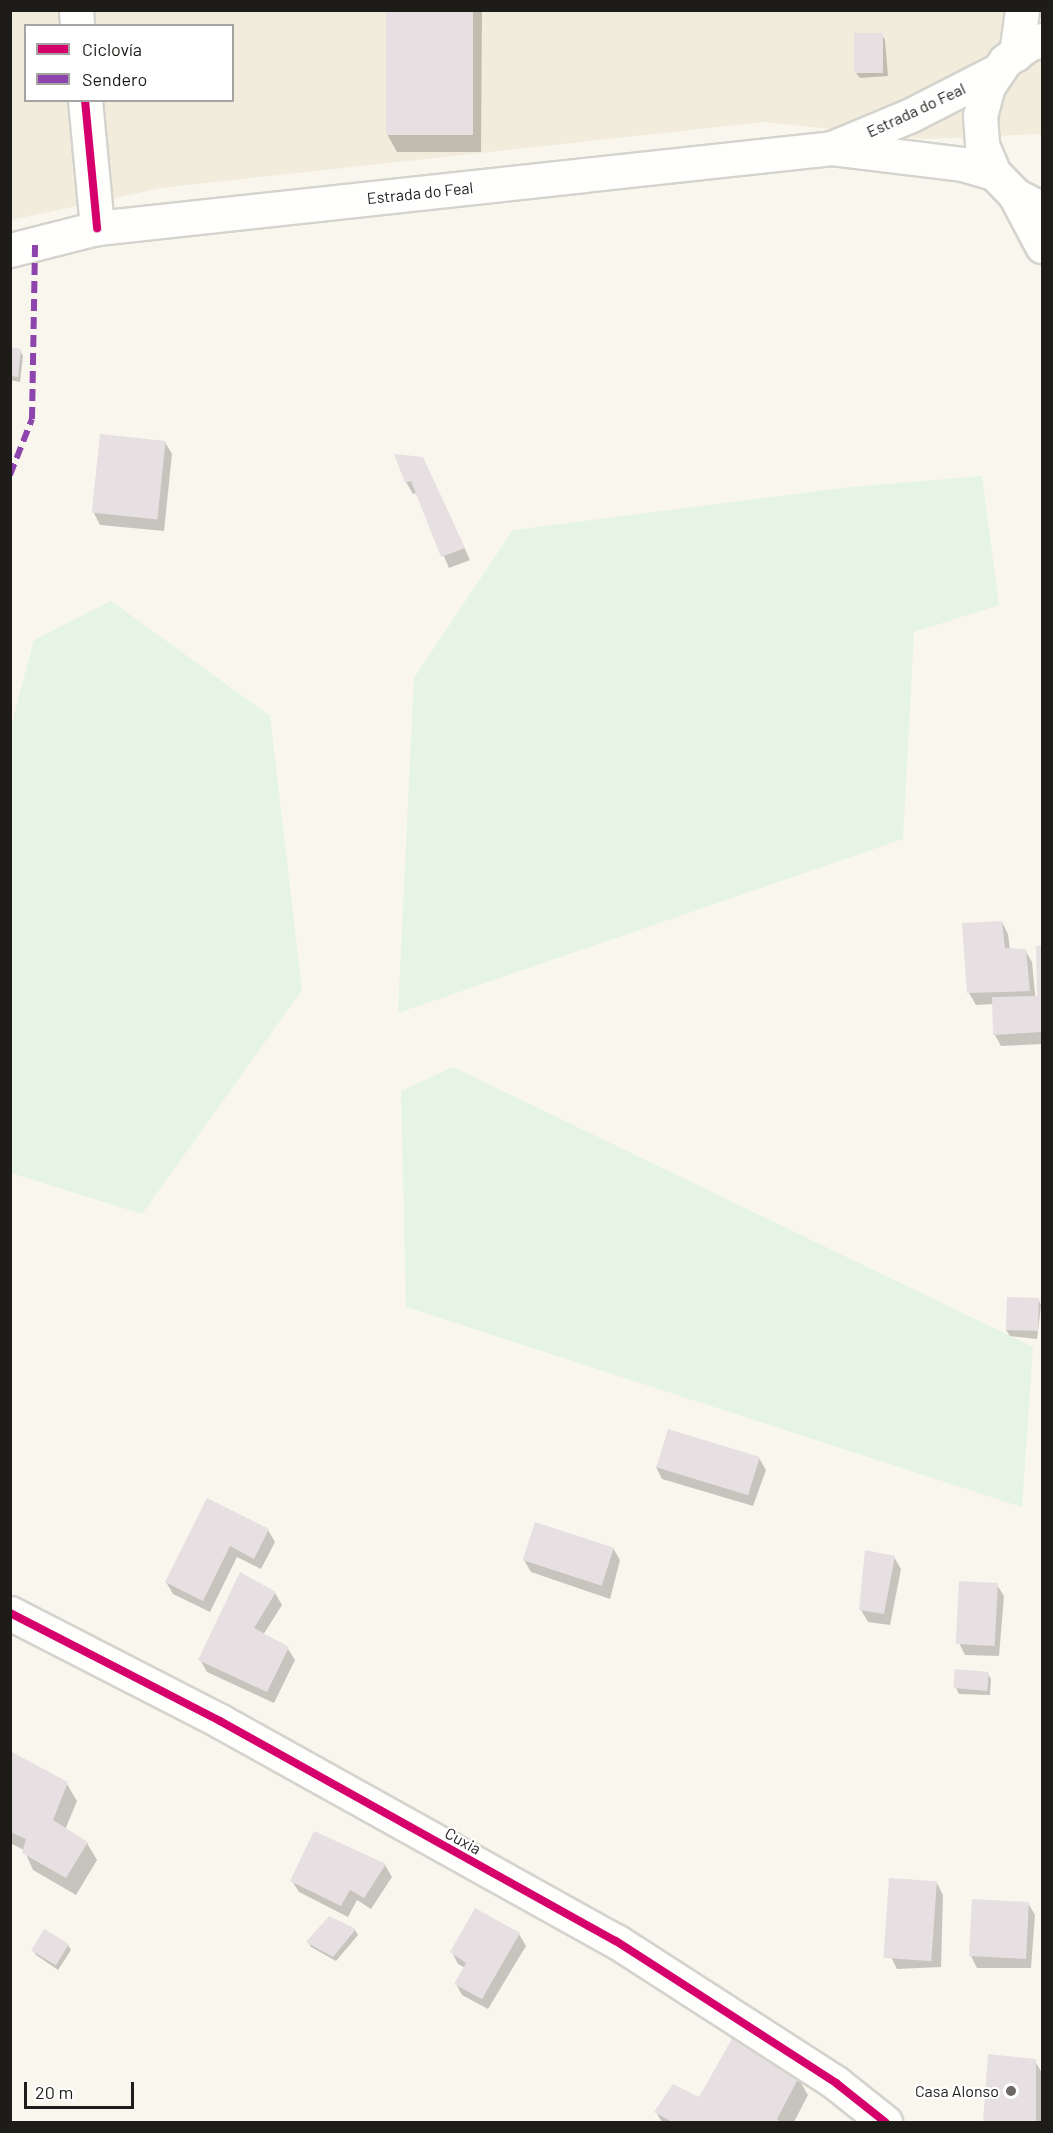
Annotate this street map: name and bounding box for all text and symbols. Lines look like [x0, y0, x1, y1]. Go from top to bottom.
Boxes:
legend [24, 24, 234, 102]
text: Ciclovía [82, 38, 142, 60]
text: Sendero [82, 68, 147, 90]
street label: Estrada do Feal [864, 79, 968, 141]
street label: Estrada do Feal [366, 178, 474, 208]
street label: Cuxia [442, 1823, 484, 1859]
scale bar [27, 2070, 136, 2108]
text: 20 m [35, 2081, 73, 2103]
place label: Casa Alonso [915, 2081, 999, 2101]
marker: Casa Alonso [1004, 2084, 1018, 2098]

